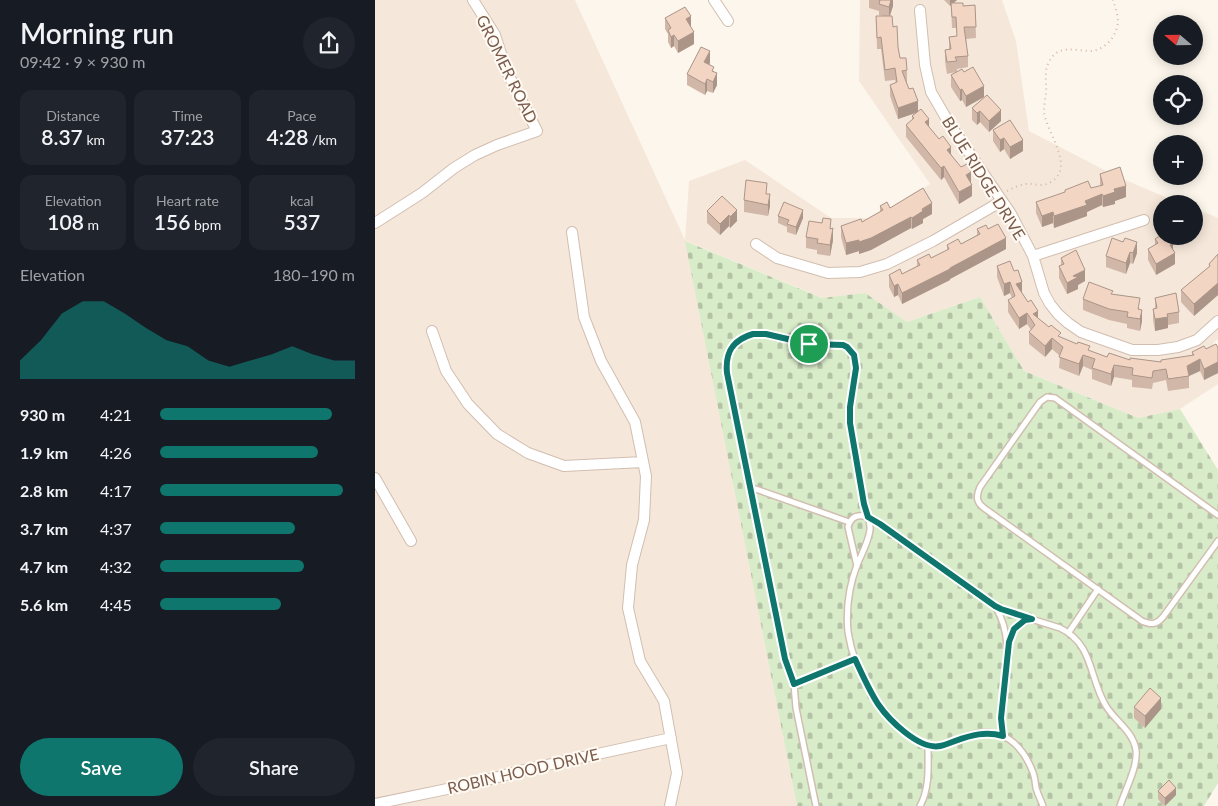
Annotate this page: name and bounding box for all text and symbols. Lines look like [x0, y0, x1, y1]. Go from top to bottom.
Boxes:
street label: GROMER ROAD [473, 12, 542, 126]
north arrow [1153, 15, 1203, 65]
map controls [1153, 15, 1203, 245]
text: Morning run [20, 16, 174, 50]
button: share [303, 17, 355, 69]
text: 09:42 · 9 × 930 m [20, 52, 145, 71]
button: locate [1153, 75, 1203, 125]
text: Distance [46, 107, 100, 124]
text: Time [172, 107, 203, 124]
text: Pace [287, 107, 316, 124]
street label: BLUE RIDGE DRIVE [939, 113, 1030, 243]
text: 8.37 [41, 124, 83, 149]
text: 37:23 [160, 124, 215, 149]
text: 4:28 [267, 124, 308, 149]
text: km [83, 131, 105, 148]
text: /km [308, 131, 337, 148]
button: + [1153, 135, 1203, 185]
text: Elevation [45, 192, 102, 209]
text: Heart rate [156, 192, 219, 209]
text: kcal [290, 192, 314, 209]
button: − [1153, 195, 1203, 245]
text: 108 [47, 209, 84, 234]
text: 156 [154, 209, 190, 234]
text: 537 [284, 209, 320, 234]
text: m [84, 216, 99, 233]
text: bpm [190, 216, 221, 233]
text: Elevation [20, 265, 85, 284]
text: 180–190 m [273, 265, 355, 284]
pin [788, 323, 830, 365]
icon: arrive [795, 330, 823, 358]
text: 930 m [20, 405, 65, 424]
text: 4:21 [100, 405, 132, 424]
text: 1.9 km [20, 443, 68, 462]
text: 4:26 [100, 443, 132, 462]
text: 2.8 km [20, 481, 68, 500]
text: 4:17 [100, 481, 132, 500]
text: 3.7 km [20, 519, 68, 538]
text: 4:37 [100, 519, 132, 538]
text: 4.7 km [20, 557, 68, 576]
text: 4:32 [100, 557, 132, 576]
text: 5.6 km [20, 595, 68, 614]
text: 4:45 [100, 595, 132, 614]
button: Save [20, 738, 183, 796]
button: Share [193, 738, 355, 796]
street label: ROBIN HOOD DRIVE [445, 744, 600, 797]

